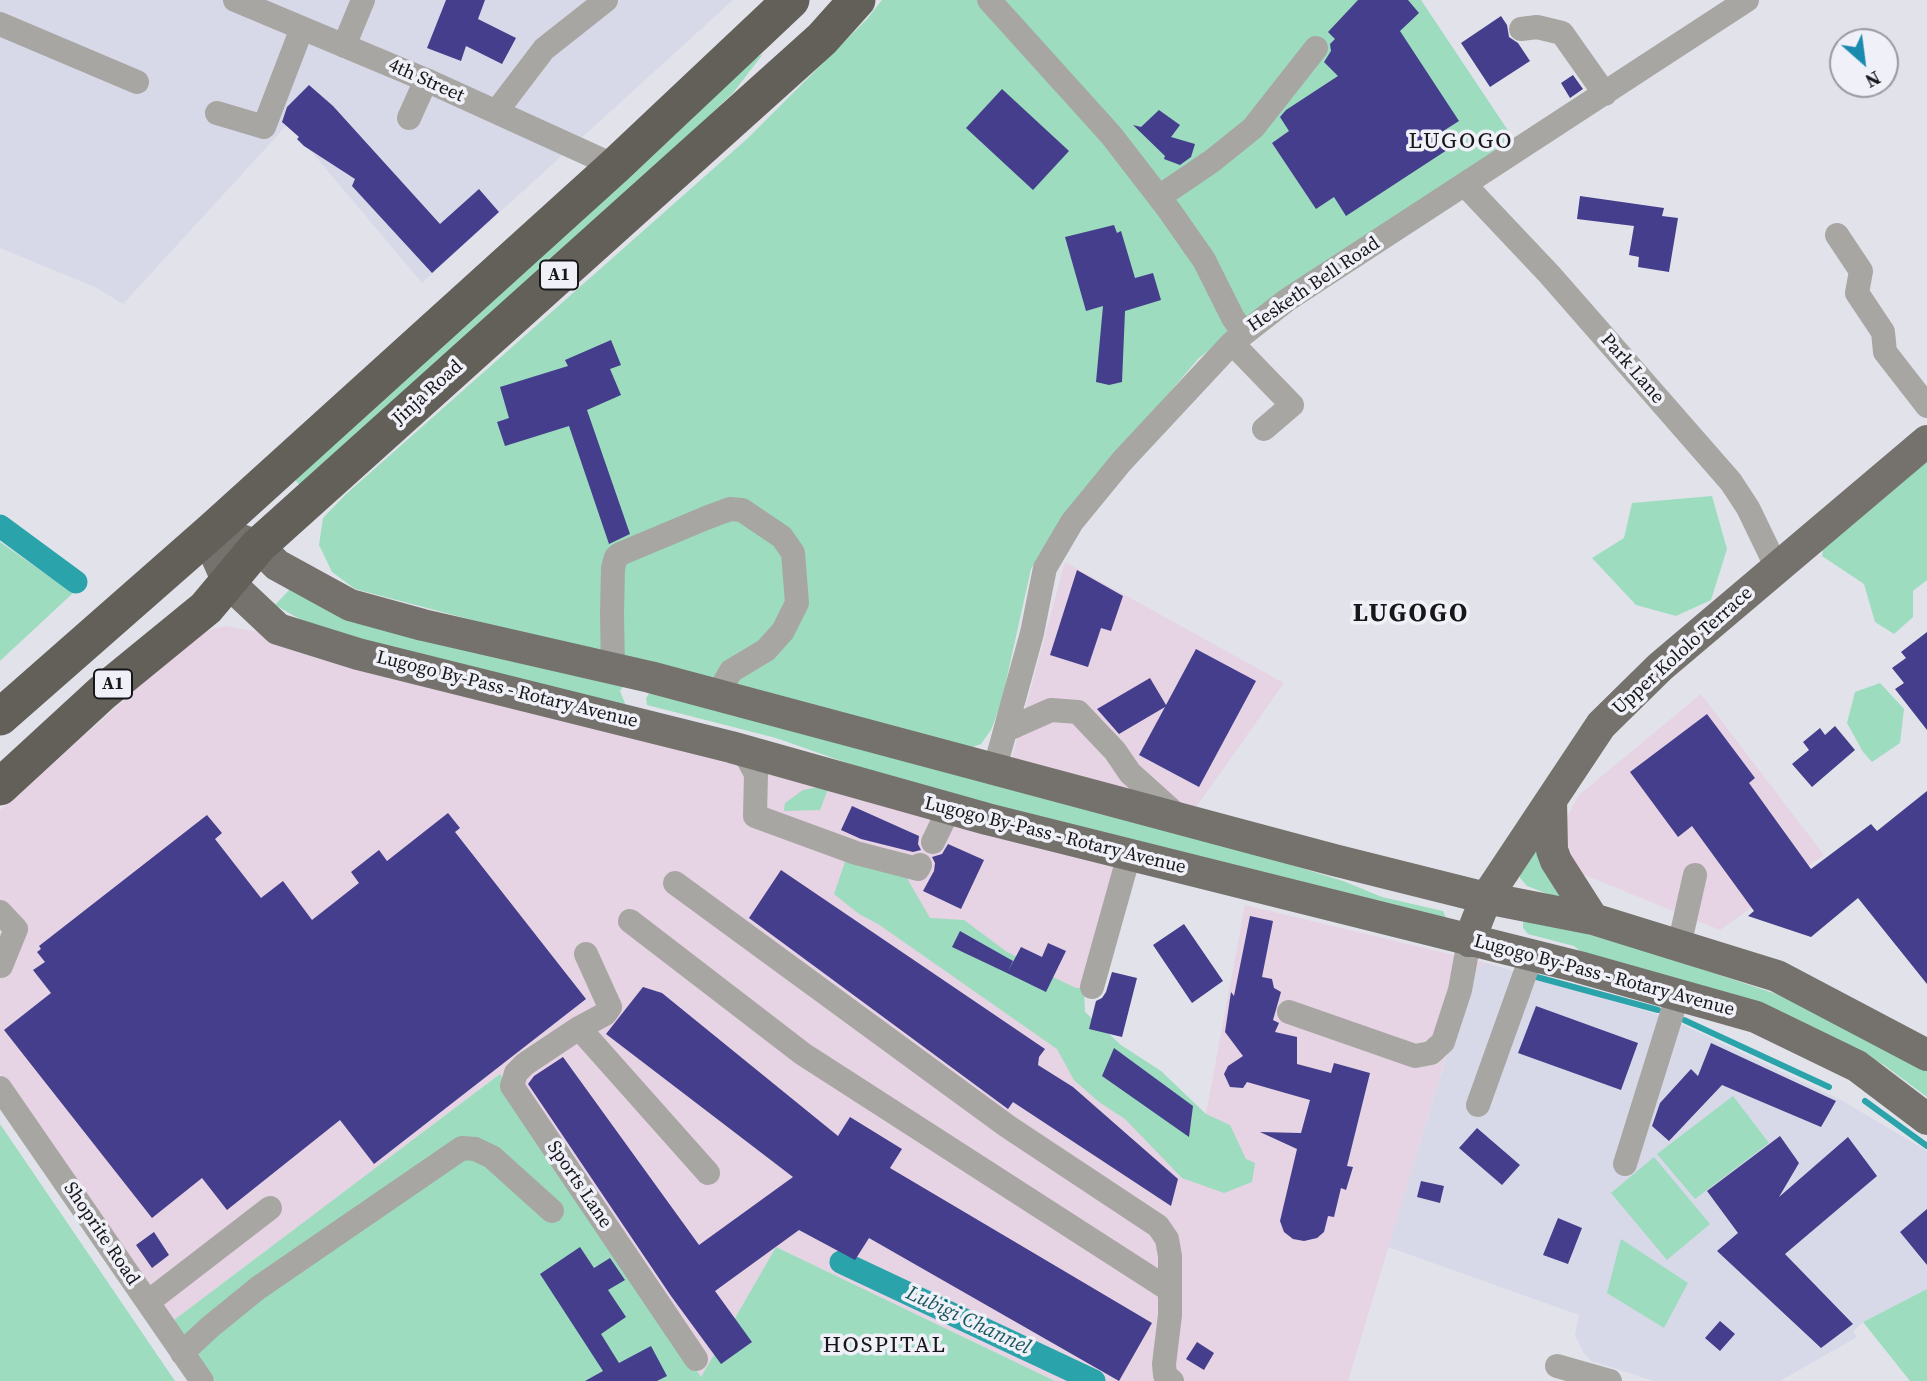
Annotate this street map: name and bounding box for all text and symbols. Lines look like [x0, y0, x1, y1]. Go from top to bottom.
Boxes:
north arrow [1829, 28, 1899, 98]
street label: 4th Street [385, 54, 467, 108]
text: N [1861, 65, 1885, 95]
district label: LUGOGO [1409, 128, 1513, 156]
street label: Hesketh Bell Road [1244, 232, 1384, 338]
road number: A1 [540, 260, 578, 290]
street label: Park Lane [1595, 329, 1669, 409]
street label: Jinja Road [388, 356, 468, 430]
street label: Upper Kololo Terrace [1608, 582, 1758, 720]
district label: LUGOGO [1353, 598, 1469, 630]
street label: Lugogo By-Pass - Rotary Avenue [374, 646, 640, 734]
road number: A1 [94, 670, 132, 698]
street label: Lugogo By-Pass - Rotary Avenue [922, 792, 1188, 880]
street label: Lugogo By-Pass - Rotary Avenue [1471, 930, 1737, 1022]
street label: Sports Lane [541, 1137, 617, 1233]
street label: Shoprite Road [58, 1178, 144, 1290]
water label: Lubigi Channel [902, 1281, 1034, 1361]
district label: HOSPITAL [824, 1332, 946, 1360]

